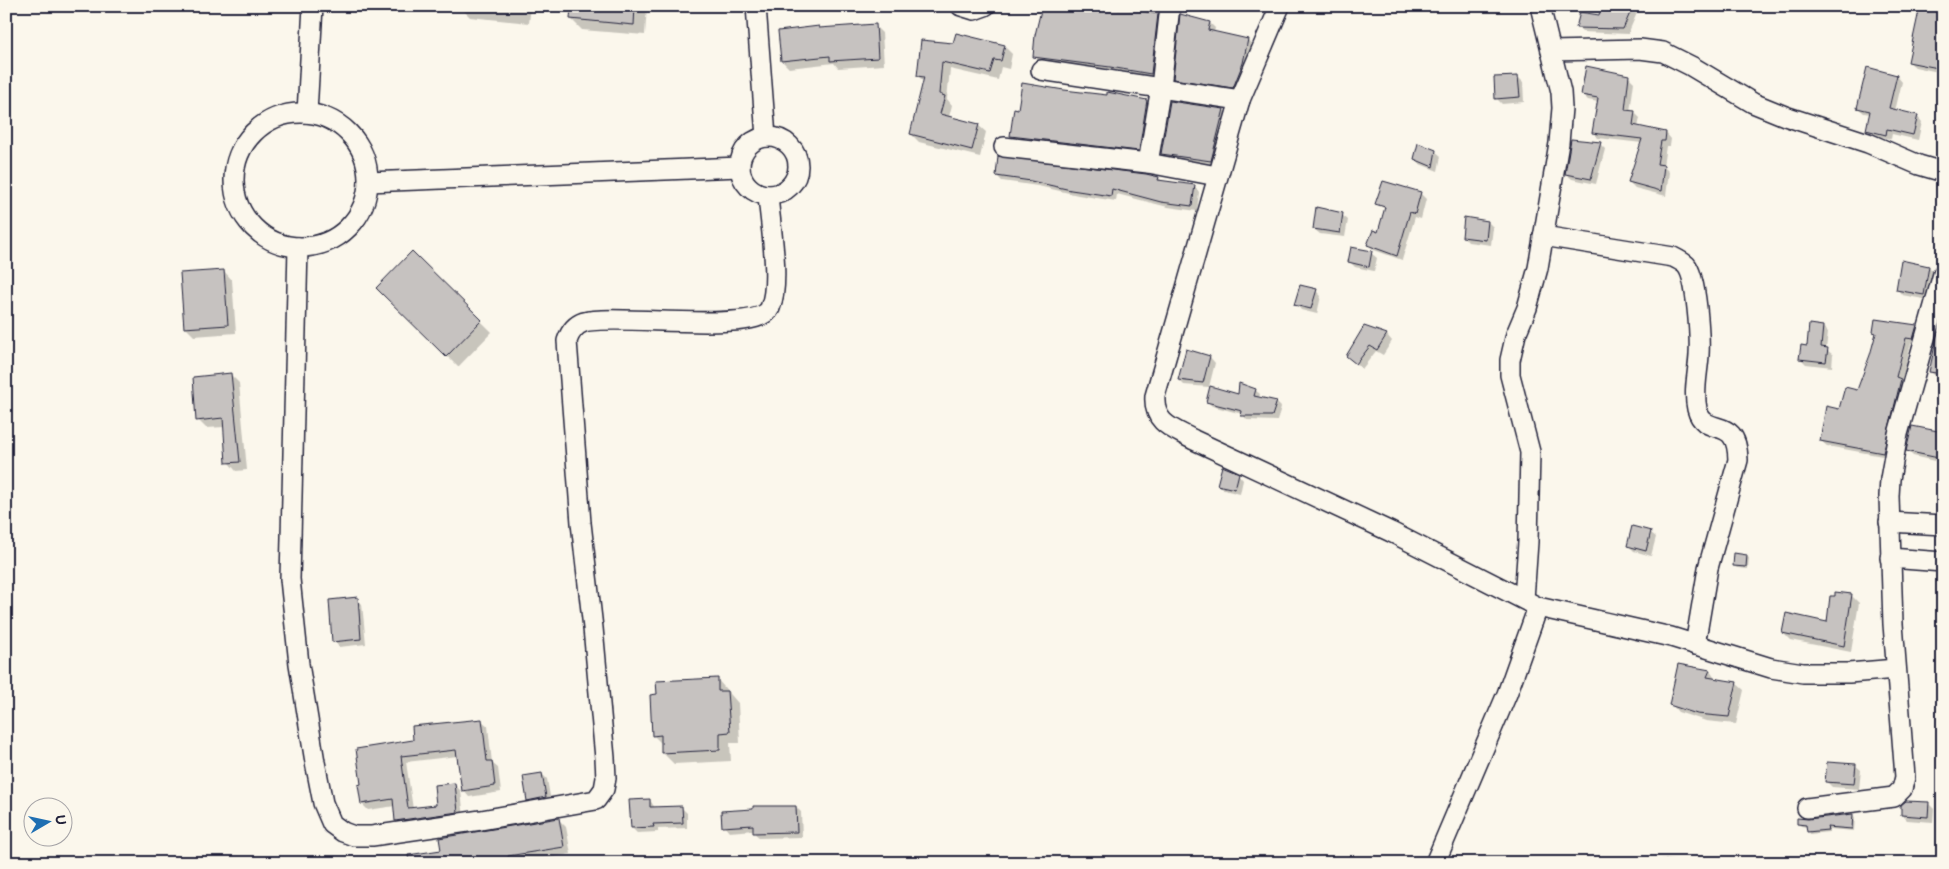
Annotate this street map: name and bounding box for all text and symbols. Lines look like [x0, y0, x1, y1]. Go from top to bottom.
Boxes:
north arrow [22, 796, 72, 846]
text: U [51, 814, 70, 826]

